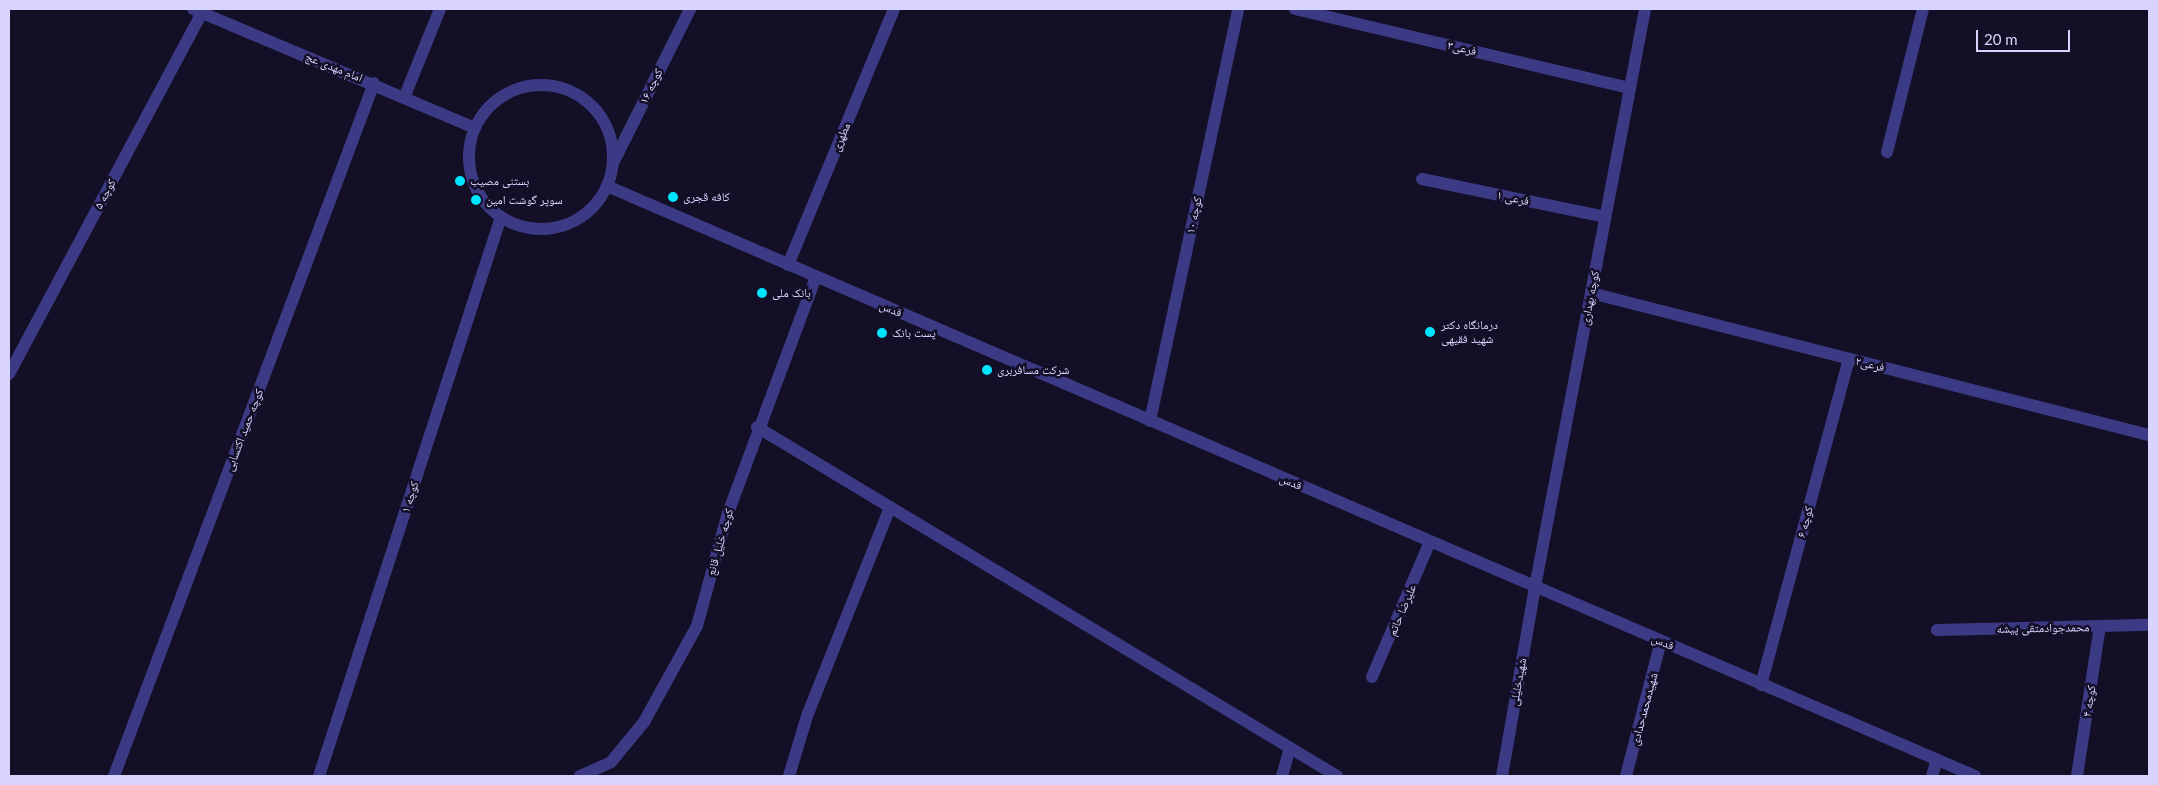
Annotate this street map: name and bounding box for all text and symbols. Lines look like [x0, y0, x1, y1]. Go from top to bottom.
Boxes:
scale bar [1978, 20, 2072, 52]
text: 20 m [1984, 30, 2018, 48]
street label: فرعی۳ [1446, 38, 1478, 58]
street label: امام مهدی عج [303, 49, 365, 85]
street label: کوچه ۱۶ [636, 66, 666, 106]
street label: مطهری [829, 120, 853, 154]
place label: بستنی مصیب [470, 174, 529, 188]
marker: بستنی مصیب [454, 175, 466, 187]
street label: کوچه ۵ [91, 176, 119, 212]
street label: فرعی ۱ [1496, 188, 1530, 208]
place label: کافه قجری [683, 190, 730, 204]
marker: کافه قجری [667, 191, 679, 203]
place label: سوپر گوشت امین [486, 193, 563, 207]
marker: سوپر گوشت امین [470, 194, 482, 206]
street label: کوچه ۱۰ [1183, 195, 1205, 235]
street label: کوچه بهداری [1578, 270, 1602, 326]
place label: بانک ملی [772, 286, 811, 300]
marker: بانک ملی [756, 287, 768, 299]
street label: قدس [878, 298, 904, 320]
place label: درمانگاه دکتر شهید فقیهی [1441, 318, 1498, 346]
marker: درمانگاه دکتر شهید فقیهی [1423, 325, 1437, 339]
place label: پست بانک [892, 326, 936, 340]
marker: پست بانک [876, 327, 888, 339]
street label: فرعی۲ [1854, 353, 1886, 375]
place label: شرکت مسافربری [997, 363, 1070, 377]
marker: شرکت مسافربری [981, 364, 993, 376]
street label: کوچه حمید اکتسابی [222, 387, 266, 473]
street label: قدس [1278, 471, 1304, 493]
street label: کوچه ۱ [398, 480, 422, 514]
street label: کوچه ۶ [1794, 505, 1816, 539]
street label: کوچه خلیل قانع [704, 507, 736, 577]
street label: علیرضا حاتم [1385, 582, 1419, 638]
street label: محمدجوادمتقی پیشه [1997, 620, 2089, 636]
street label: قدس [1650, 631, 1676, 653]
street label: شهیدخلیلی [1507, 657, 1529, 707]
street label: شهیدمحمدحدادی [1627, 671, 1661, 747]
street label: کوچه ۴ [2079, 684, 2099, 718]

